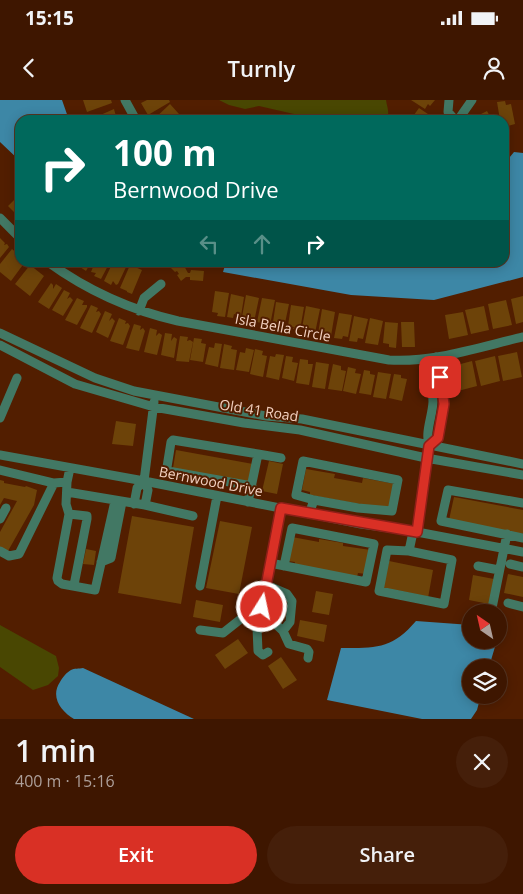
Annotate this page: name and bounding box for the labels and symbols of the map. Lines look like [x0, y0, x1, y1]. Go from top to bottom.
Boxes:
street label: Isla Bella Circle [234, 308, 333, 346]
pin [419, 356, 461, 398]
street label: Old 41 Road [218, 394, 300, 426]
street label: Bernwood Drive [157, 462, 265, 500]
position arrow [235, 580, 287, 632]
north arrow [462, 604, 508, 649]

